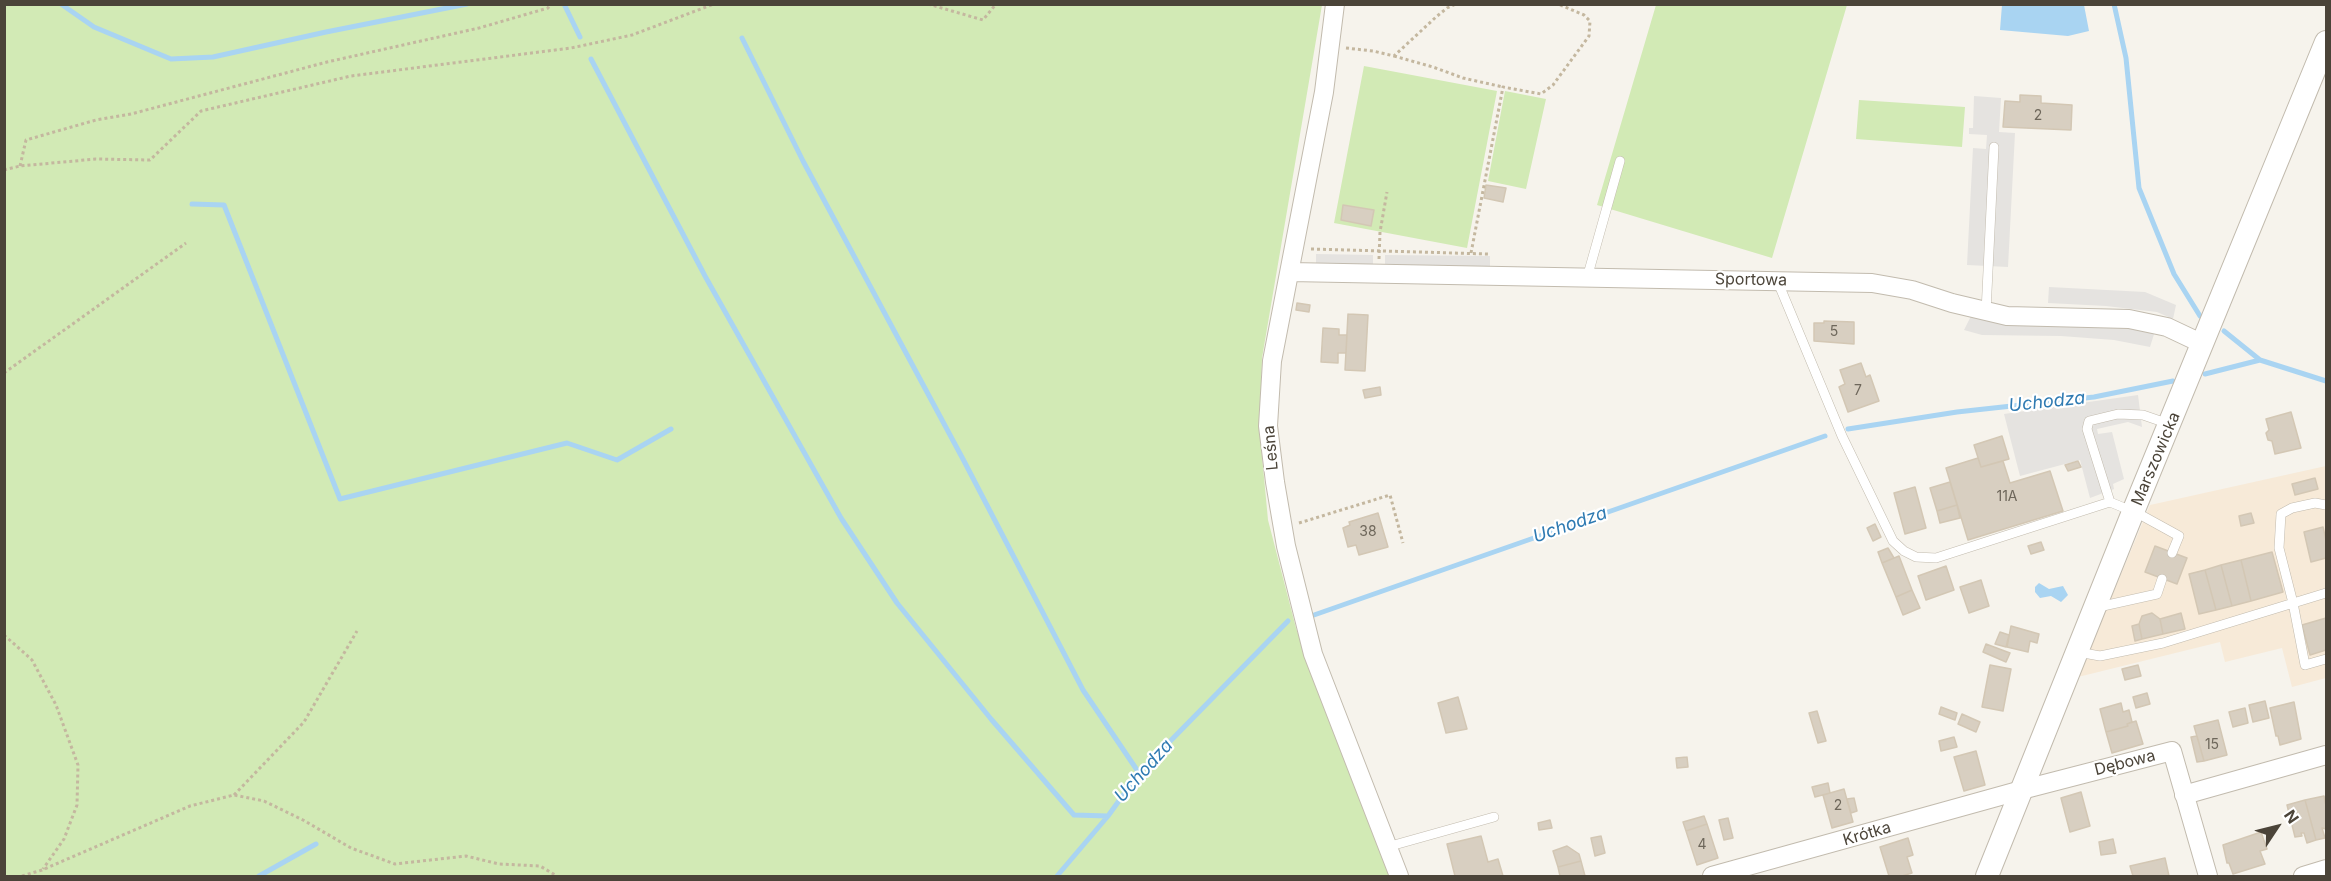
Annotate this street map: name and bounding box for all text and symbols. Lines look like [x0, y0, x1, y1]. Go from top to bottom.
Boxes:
house number: 2 [2034, 108, 2042, 124]
street label: Sportowa [1715, 270, 1787, 290]
house number: 5 [1830, 324, 1838, 340]
house number: 7 [1854, 383, 1862, 399]
water label: Uchodza [2008, 387, 2086, 417]
street label: Marszowicka [2128, 409, 2184, 509]
street label: Leśna [1259, 425, 1283, 471]
house number: 11A [1996, 489, 2018, 505]
water label: Uchodza [1530, 502, 1610, 548]
house number: 38 [1359, 524, 1377, 540]
water label: Uchodza [1110, 735, 1178, 807]
house number: 15 [2205, 737, 2219, 753]
street label: Dębowa [2093, 746, 2157, 780]
north arrow [2247, 797, 2307, 857]
house number: 2 [1834, 798, 1842, 814]
text: N [2280, 806, 2303, 827]
street label: Krótka [1841, 818, 1893, 850]
house number: 4 [1697, 837, 1707, 853]

